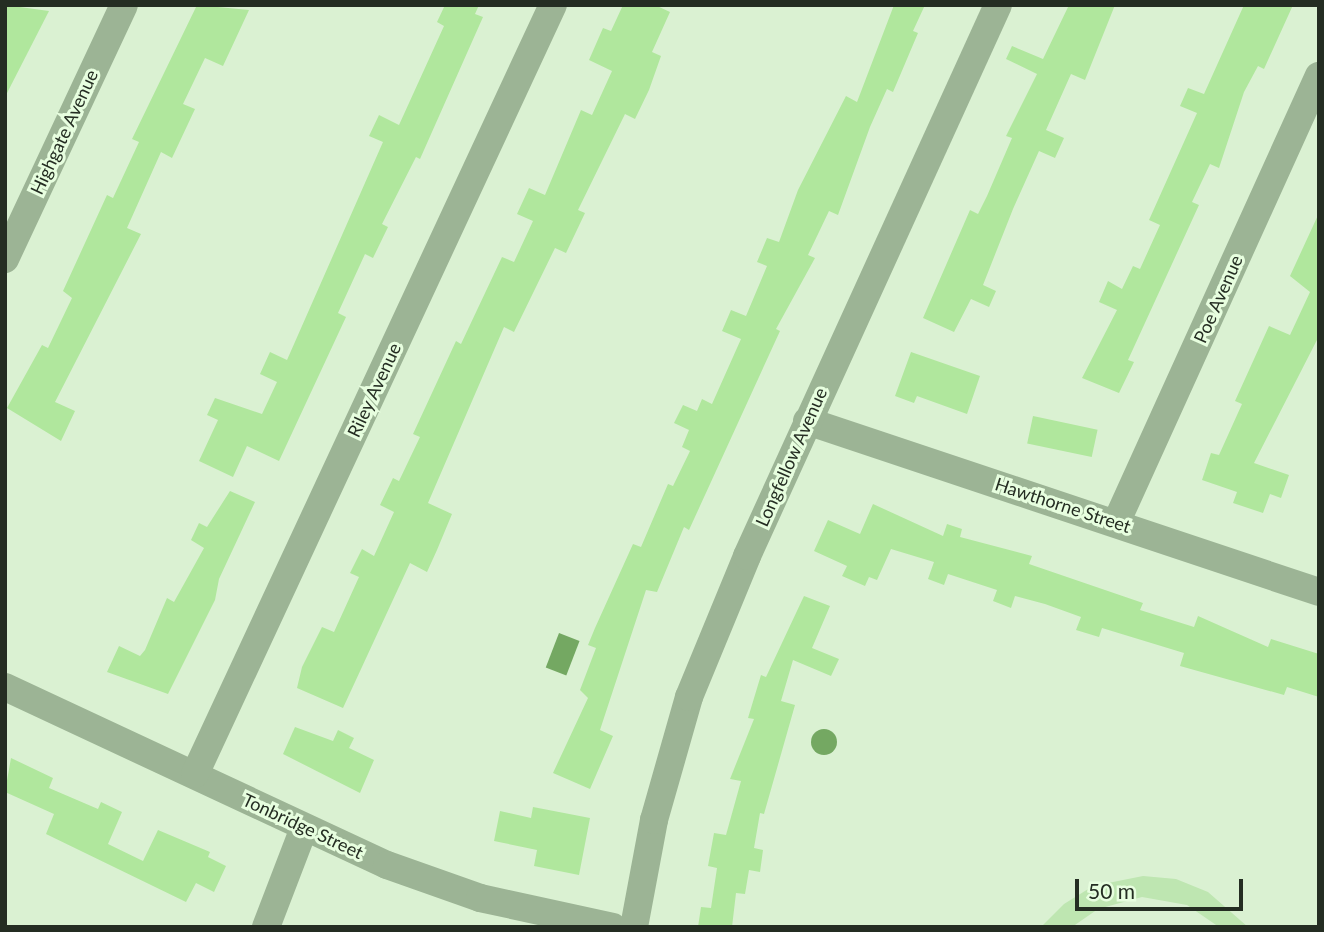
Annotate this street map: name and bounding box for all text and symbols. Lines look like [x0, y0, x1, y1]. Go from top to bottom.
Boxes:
street label: Highgate Avenue [26, 66, 102, 198]
street label: Poe Avenue [1189, 252, 1247, 346]
street label: Riley Avenue [343, 339, 405, 441]
street label: Longfellow Avenue [751, 384, 831, 530]
street label: Hawthorne Street [992, 473, 1134, 537]
street label: Tonbridge Street [239, 789, 367, 863]
scale bar [1079, 866, 1247, 910]
text: 50 m [1088, 878, 1135, 903]

